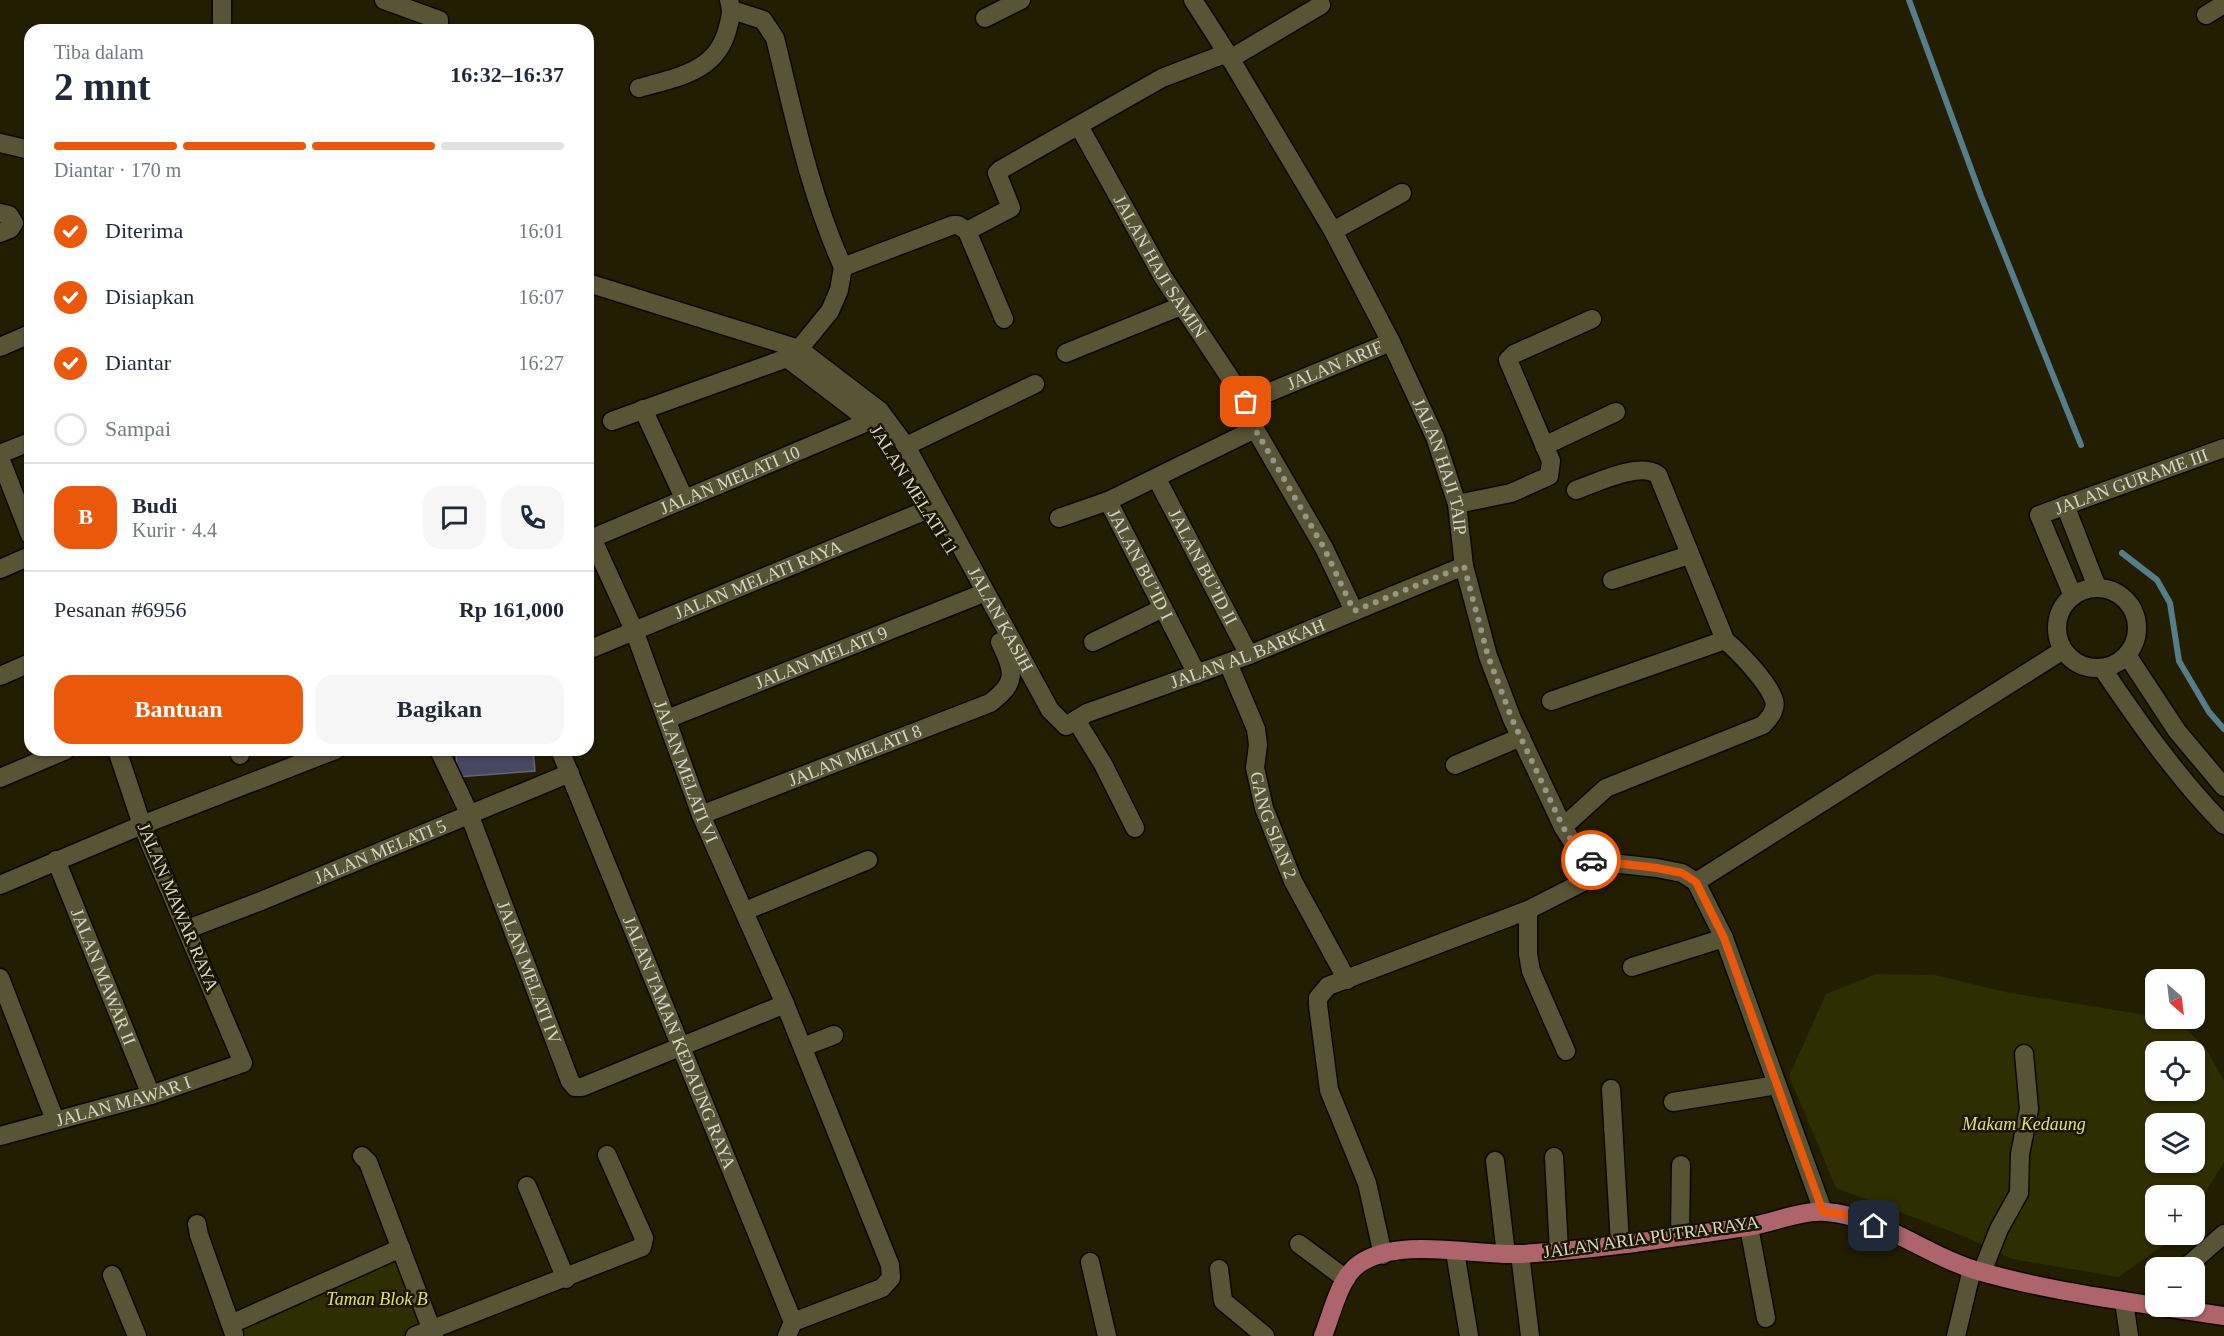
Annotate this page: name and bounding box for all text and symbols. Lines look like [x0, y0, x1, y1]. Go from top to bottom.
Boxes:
text: Tiba dalam [54, 41, 144, 63]
text: 16:32–16:37 [450, 62, 564, 87]
text: 2 mnt [54, 65, 150, 108]
text: Diantar · 170 m [54, 159, 181, 181]
street label: JALAN HAJI SAMIN [1109, 191, 1210, 341]
icon: check [54, 215, 87, 248]
text: Diterima [105, 218, 183, 243]
text: 16:01 [518, 220, 564, 242]
icon: check [54, 281, 87, 314]
text: Disiapkan [105, 284, 194, 309]
text: 16:07 [518, 286, 564, 308]
street label: JALAN ARIF [1284, 337, 1385, 394]
icon: check [54, 347, 87, 380]
text: Diantar [105, 350, 171, 375]
text: 16:27 [518, 352, 564, 374]
pin [1220, 376, 1271, 427]
icon: bag [1229, 385, 1262, 418]
street label: JALAN HAJI TAIP [1408, 395, 1470, 536]
text: Sampai [105, 416, 171, 441]
street label: JALAN MELATI 11 [866, 421, 962, 559]
street label: JALAN MELATI 10 [657, 442, 803, 518]
street label: JALAN GURAME III [2052, 445, 2211, 519]
button: chat [423, 486, 486, 549]
button: phone [501, 486, 564, 549]
text: Budi [132, 493, 177, 518]
text: B [78, 504, 93, 529]
street label: JALAN BU’ID I [1104, 505, 1177, 623]
street label: JALAN BU’ID II [1164, 505, 1241, 628]
text: Kurir · 4.4 [132, 519, 217, 541]
street label: JALAN MELATI RAYA [671, 536, 845, 623]
street label: JALAN KASIH [964, 563, 1037, 675]
text: Pesanan #6956 [54, 597, 187, 622]
text: Rp 161,000 [459, 597, 564, 622]
street label: JALAN AL BARKAH [1167, 615, 1328, 692]
street label: JALAN MELATI 9 [752, 622, 890, 693]
button: Bantuan [54, 675, 303, 744]
button: Bagikan [315, 675, 564, 744]
street label: JALAN MELATI VI [650, 698, 722, 846]
street label: JALAN MELATI 8 [785, 721, 924, 790]
street label: GANG SIAN 2 [1246, 770, 1301, 881]
street label: JALAN MELATI 5 [311, 815, 449, 888]
street label: JALAN MAWAR RAYA [133, 820, 223, 994]
courier [1561, 830, 1621, 890]
icon: car [1575, 844, 1608, 877]
street label: JALAN MELATI IV [493, 898, 565, 1047]
street label: JALAN MAWAR II [67, 906, 140, 1048]
street label: JALAN TAMAN KEDAUNG RAYA [619, 913, 740, 1172]
north arrow [2145, 969, 2205, 1029]
map controls [2145, 969, 2205, 1317]
button: locate [2145, 1041, 2205, 1101]
street label: JALAN MAWAR I [54, 1072, 193, 1130]
button: layers [2145, 1113, 2205, 1173]
park label: Makam Kedaung [1961, 1114, 2086, 1134]
button: + [2145, 1185, 2205, 1245]
pin [1848, 1200, 1899, 1251]
icon: home [1857, 1209, 1890, 1242]
street label: JALAN ARIA PUTRA RAYA [1542, 1212, 1760, 1262]
button: − [2145, 1257, 2205, 1317]
park label: Taman Blok B [326, 1289, 428, 1309]

